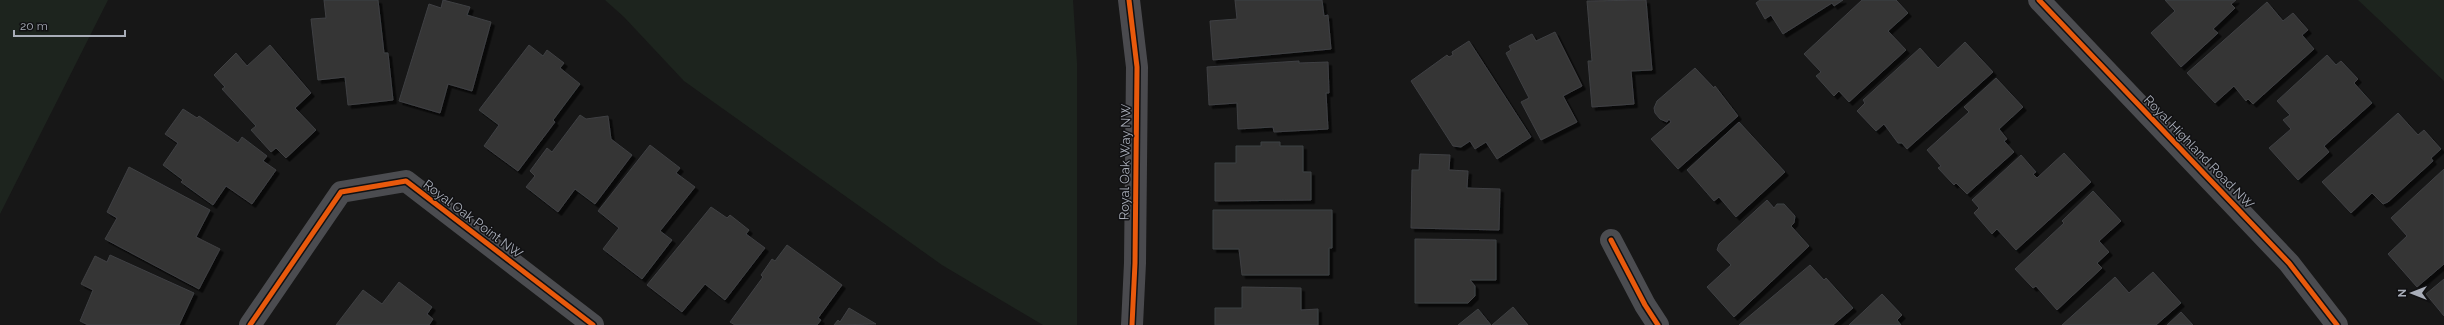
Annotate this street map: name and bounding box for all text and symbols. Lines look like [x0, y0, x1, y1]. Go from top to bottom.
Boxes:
scale bar [14, 12, 125, 38]
text: 20 m [20, 19, 48, 33]
street label: Royal Highland Road NW [2141, 92, 2257, 212]
street label: Royal Oak Way NW [1116, 103, 1134, 220]
street label: Royal Oak Point NW [420, 177, 526, 261]
north arrow [2392, 273, 2432, 313]
text: N [2396, 289, 2409, 297]

